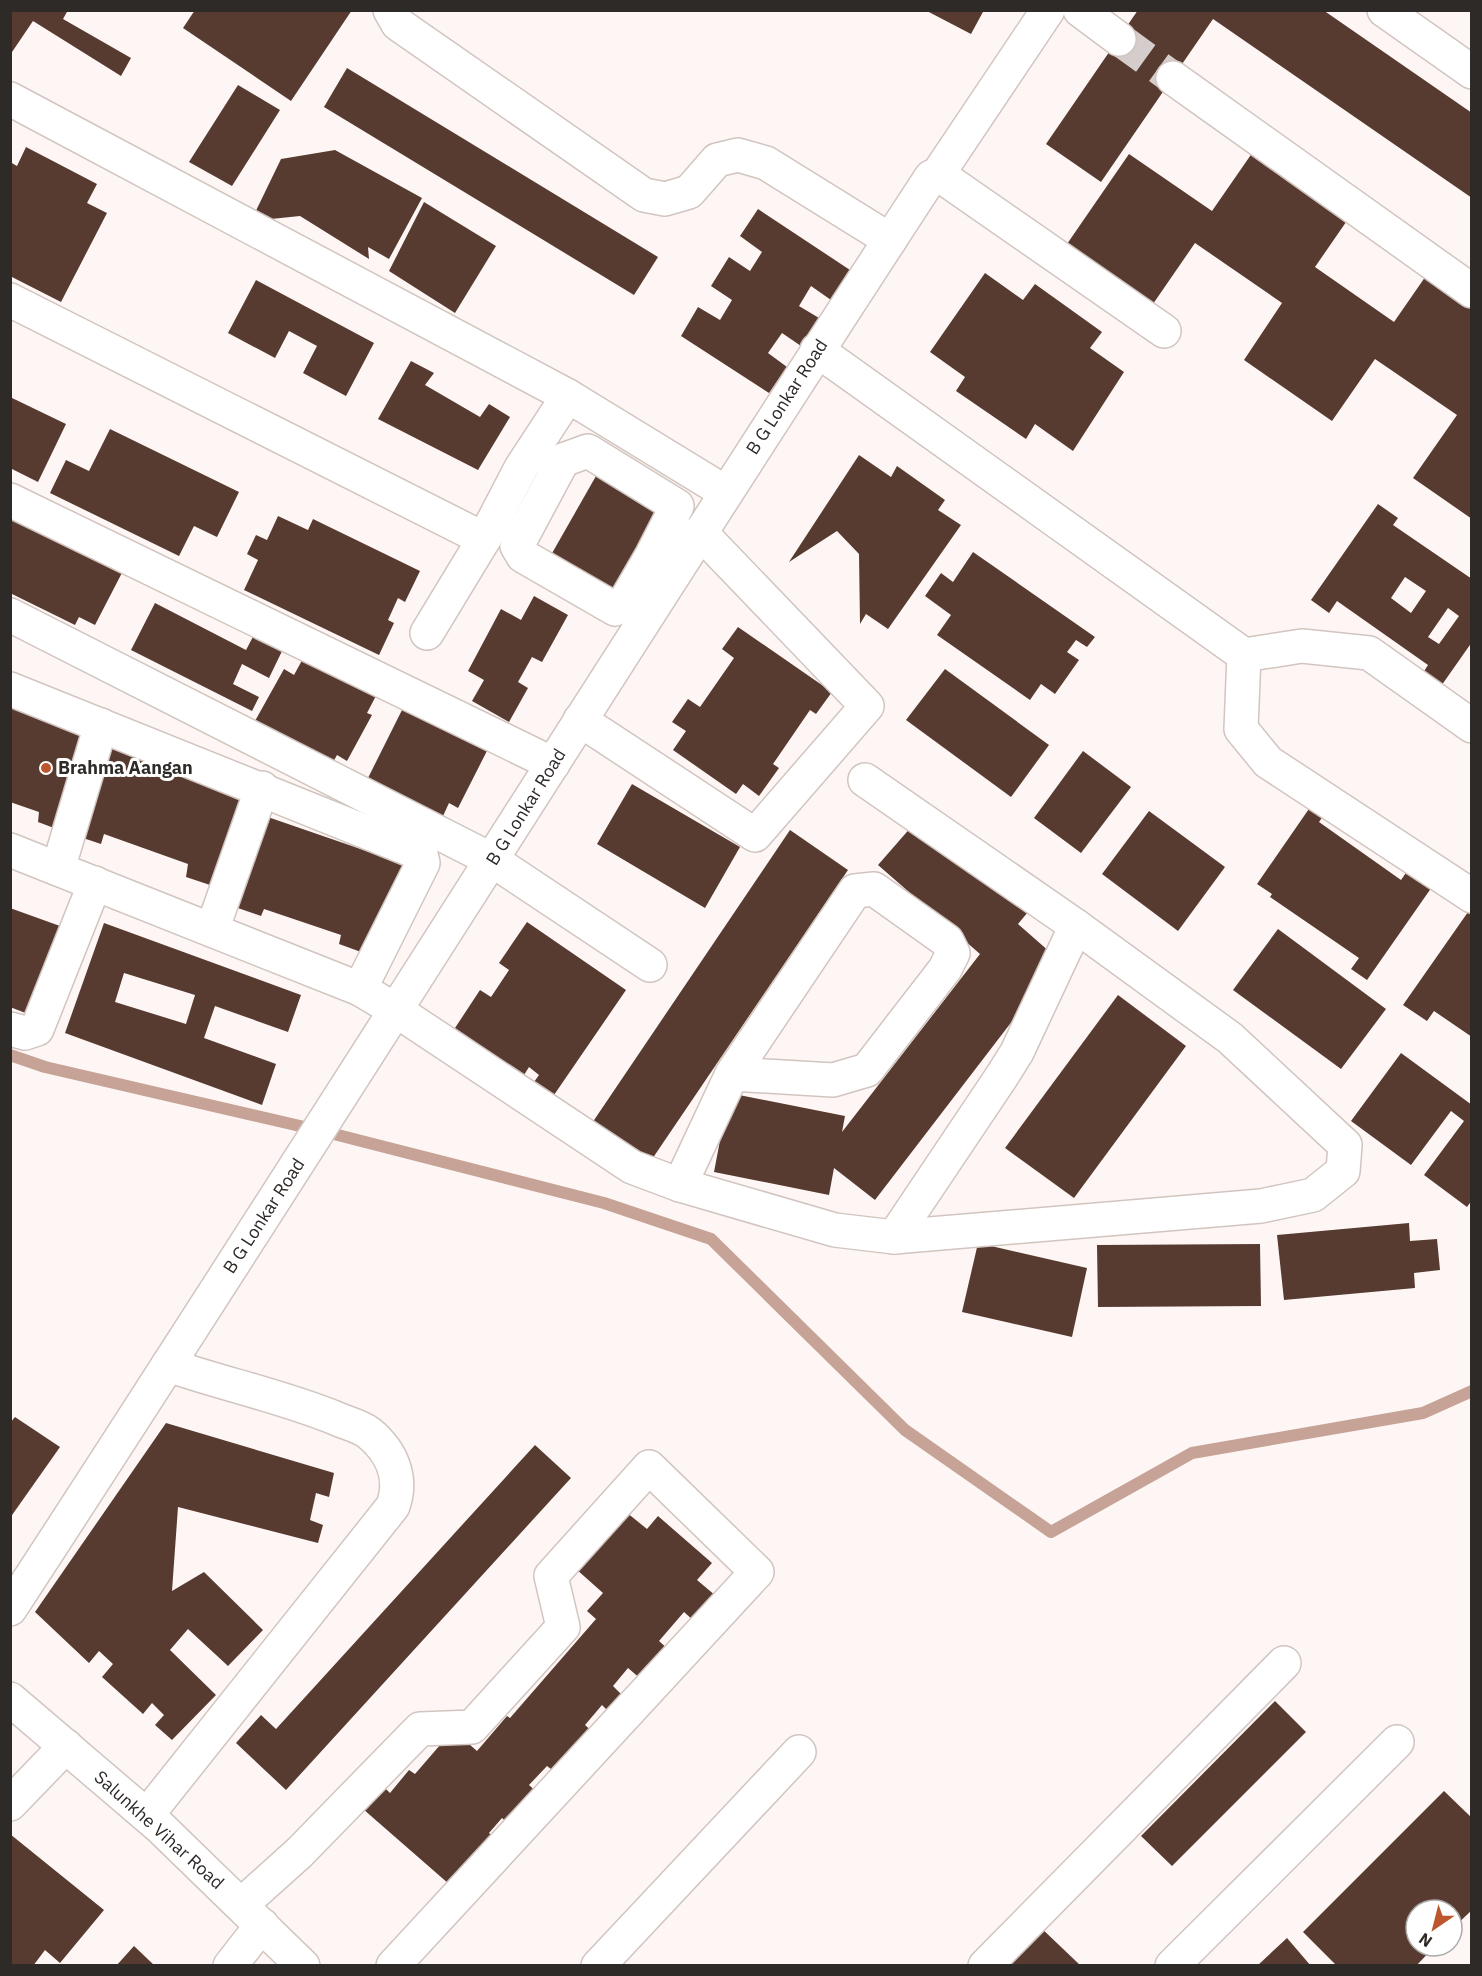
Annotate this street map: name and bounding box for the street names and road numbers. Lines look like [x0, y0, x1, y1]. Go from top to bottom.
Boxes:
street label: B G Lonkar Road [741, 335, 832, 459]
street label: B G Lonkar Road [481, 744, 571, 869]
street label: B G Lonkar Road [218, 1154, 309, 1278]
street label: Salunkhe Vihar Road [90, 1765, 229, 1894]

